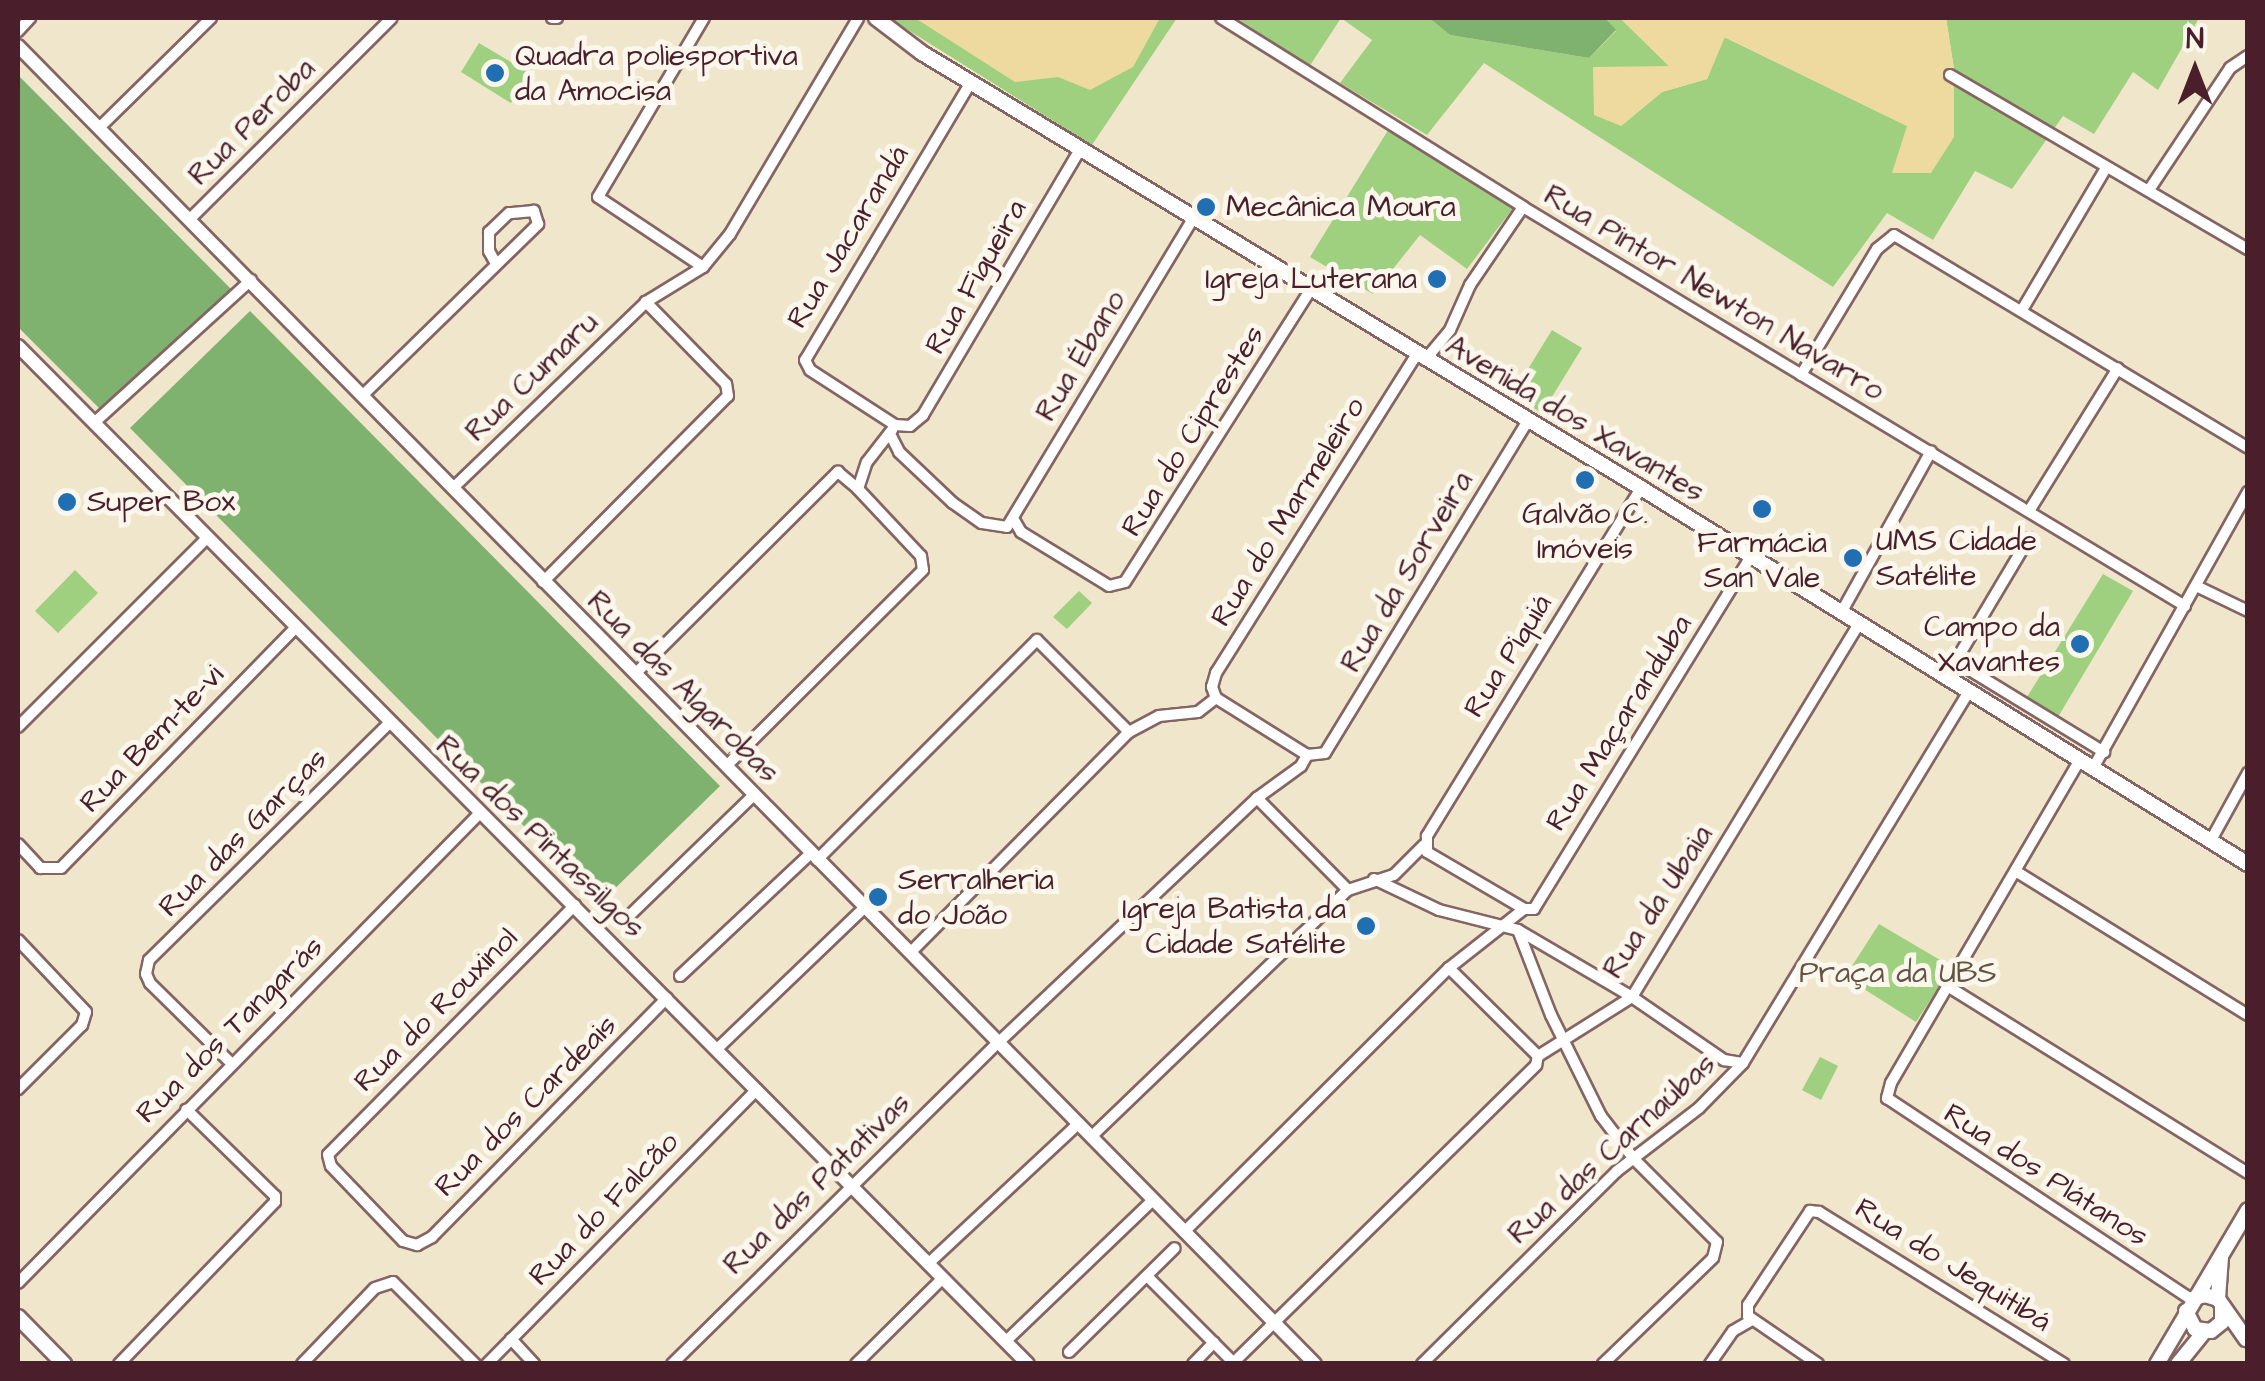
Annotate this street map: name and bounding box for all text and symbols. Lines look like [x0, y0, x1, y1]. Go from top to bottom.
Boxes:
north arrow [2145, 20, 2245, 120]
text: N [2186, 20, 2204, 59]
place label: Quadra poliesportiva da Amocisa [515, 38, 798, 108]
street label: Rua Peroba [181, 51, 323, 193]
marker: Quadra poliesportiva da Amocisa [484, 62, 506, 84]
street label: Rua Jacarandá [779, 139, 917, 335]
street label: Rua Pintor Newton Navarro [1537, 177, 1891, 409]
place label: Mecânica Moura [1226, 189, 1456, 225]
street label: Rua Figueira [917, 193, 1035, 361]
marker: Mecânica Moura [1195, 196, 1217, 218]
place label: Igreja Luterana [1205, 261, 1417, 297]
marker: Igreja Luterana [1426, 268, 1448, 290]
street label: Rua Ébano [1028, 284, 1134, 428]
street label: Rua Cumaru [458, 305, 606, 449]
street label: Rua do Ciprestes [1114, 319, 1272, 543]
street label: Avenida dos Xavantes [1439, 328, 1711, 510]
street label: Rua do Marmeleiro [1203, 391, 1373, 633]
street label: Rua da Sorveira [1333, 465, 1481, 679]
marker: Galvão C. Imóveis [1574, 469, 1596, 491]
place label: Super Box [87, 484, 235, 520]
marker: Super Box [56, 491, 78, 513]
place label: Galvão C. Imóveis [1522, 496, 1648, 566]
marker: Farmácia San Vale [1751, 498, 1773, 520]
place label: UMS Cidade Satélite [1876, 523, 2037, 594]
place label: Farmácia San Vale [1697, 525, 1827, 596]
marker: UMS Cidade Satélite [1840, 545, 1866, 571]
street label: Rua das Algarobas [579, 583, 787, 791]
street label: Rua Piquiá [1456, 588, 1560, 724]
street label: Rua Maçaranduba [1538, 608, 1700, 838]
place label: Campo da Xavantes [1924, 609, 2060, 680]
marker: Campo da Xavantes [2069, 633, 2091, 655]
street label: Rua Bem-te-vi [72, 657, 232, 821]
street label: Rua dos Pintassilgos [428, 728, 652, 946]
street label: Rua das Garças [151, 741, 335, 925]
street label: Rua da Ubaia [1595, 819, 1721, 985]
place label: Serralheria do João [898, 862, 1054, 932]
marker: Serralheria do João [867, 886, 889, 908]
place label: Igreja Batista da Cidade Satélite [1122, 891, 1346, 962]
marker: Igreja Batista da Cidade Satélite [1355, 915, 1377, 937]
street label: Rua do Rouxinol [347, 921, 525, 1099]
street label: Rua dos Tangarás [129, 929, 331, 1131]
park label: Praça da UBS [1799, 955, 1997, 991]
street label: Rua dos Cardeais [427, 1007, 625, 1205]
street label: Rua das Carnaúbas [1501, 1046, 1723, 1252]
street label: Rua das Patativas [716, 1086, 918, 1282]
street label: Rua dos Plátanos [1937, 1095, 2155, 1255]
street label: Rua do Falcão [522, 1125, 686, 1293]
street label: Rua do Jequitibá [1848, 1190, 2058, 1340]

